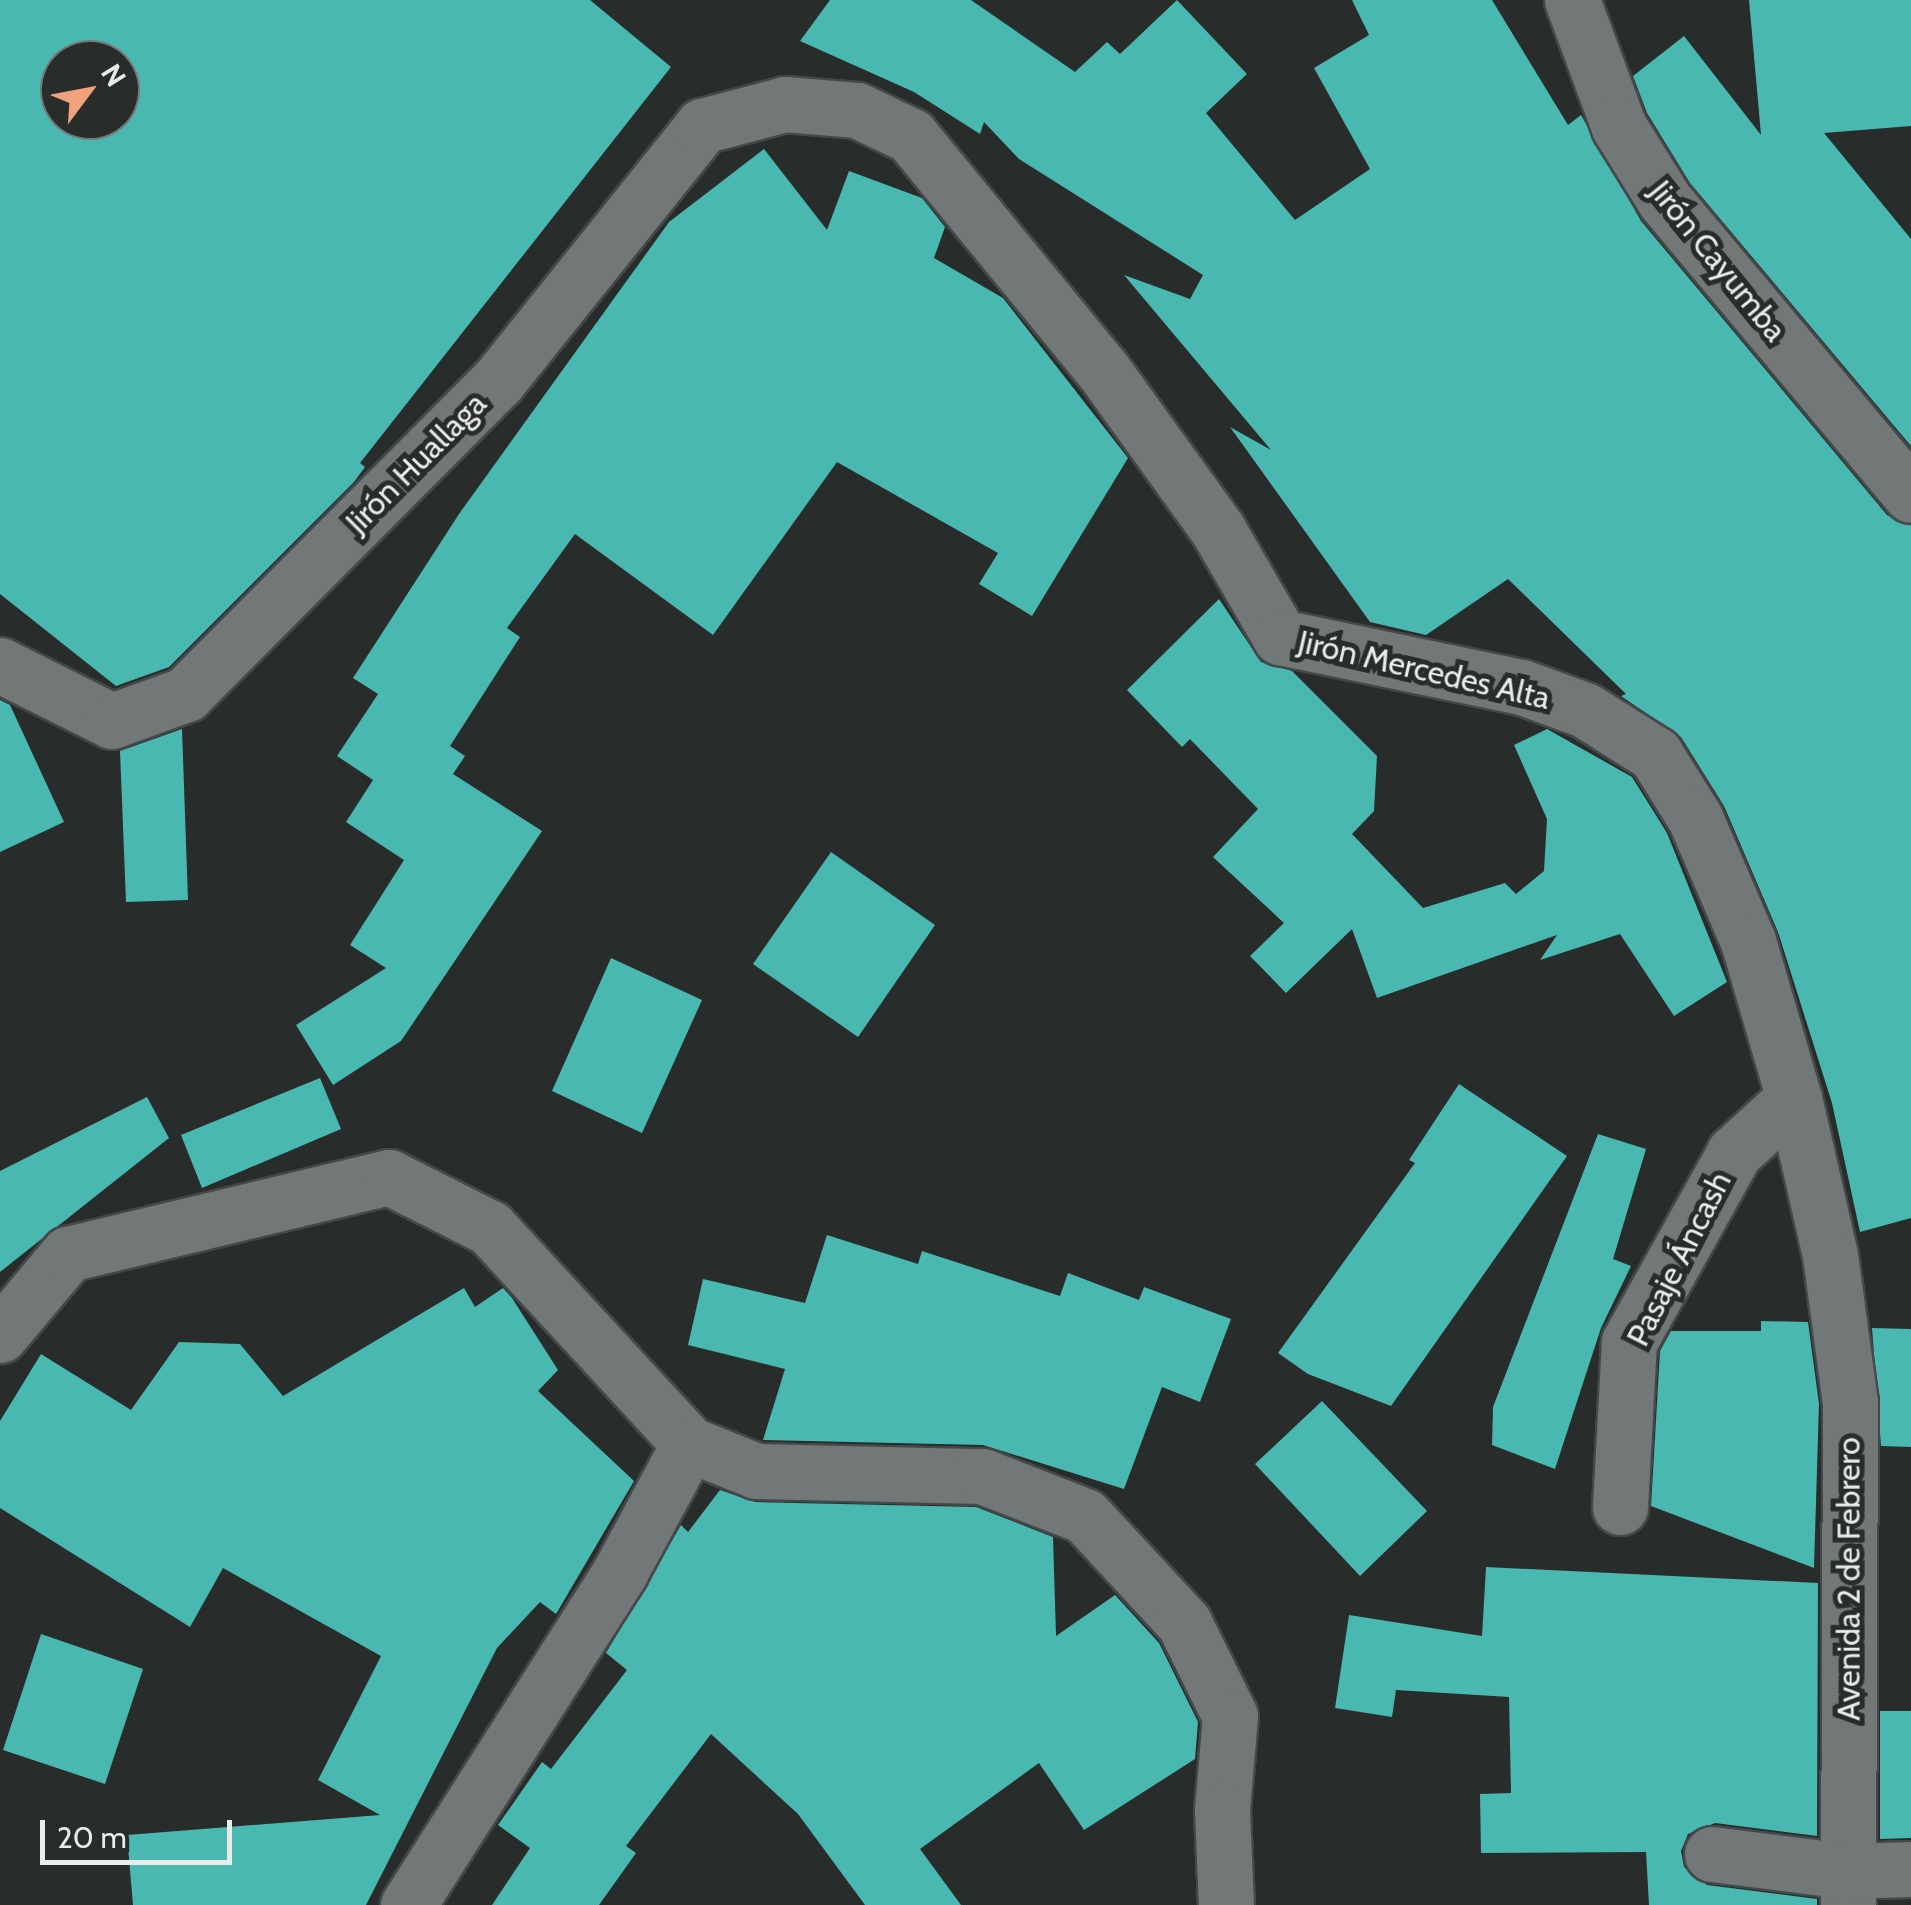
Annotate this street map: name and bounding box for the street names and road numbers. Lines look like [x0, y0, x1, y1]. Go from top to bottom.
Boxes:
street label: Jirón Cayumba [1642, 173, 1794, 349]
street label: Jirón Huallaga [338, 385, 494, 541]
street label: Jirón Mercedes Alta [1294, 622, 1554, 718]
street label: Pasaje Áncash [1619, 1166, 1739, 1352]
street label: Avenida 2 de Febrero [1830, 1437, 1868, 1721]

